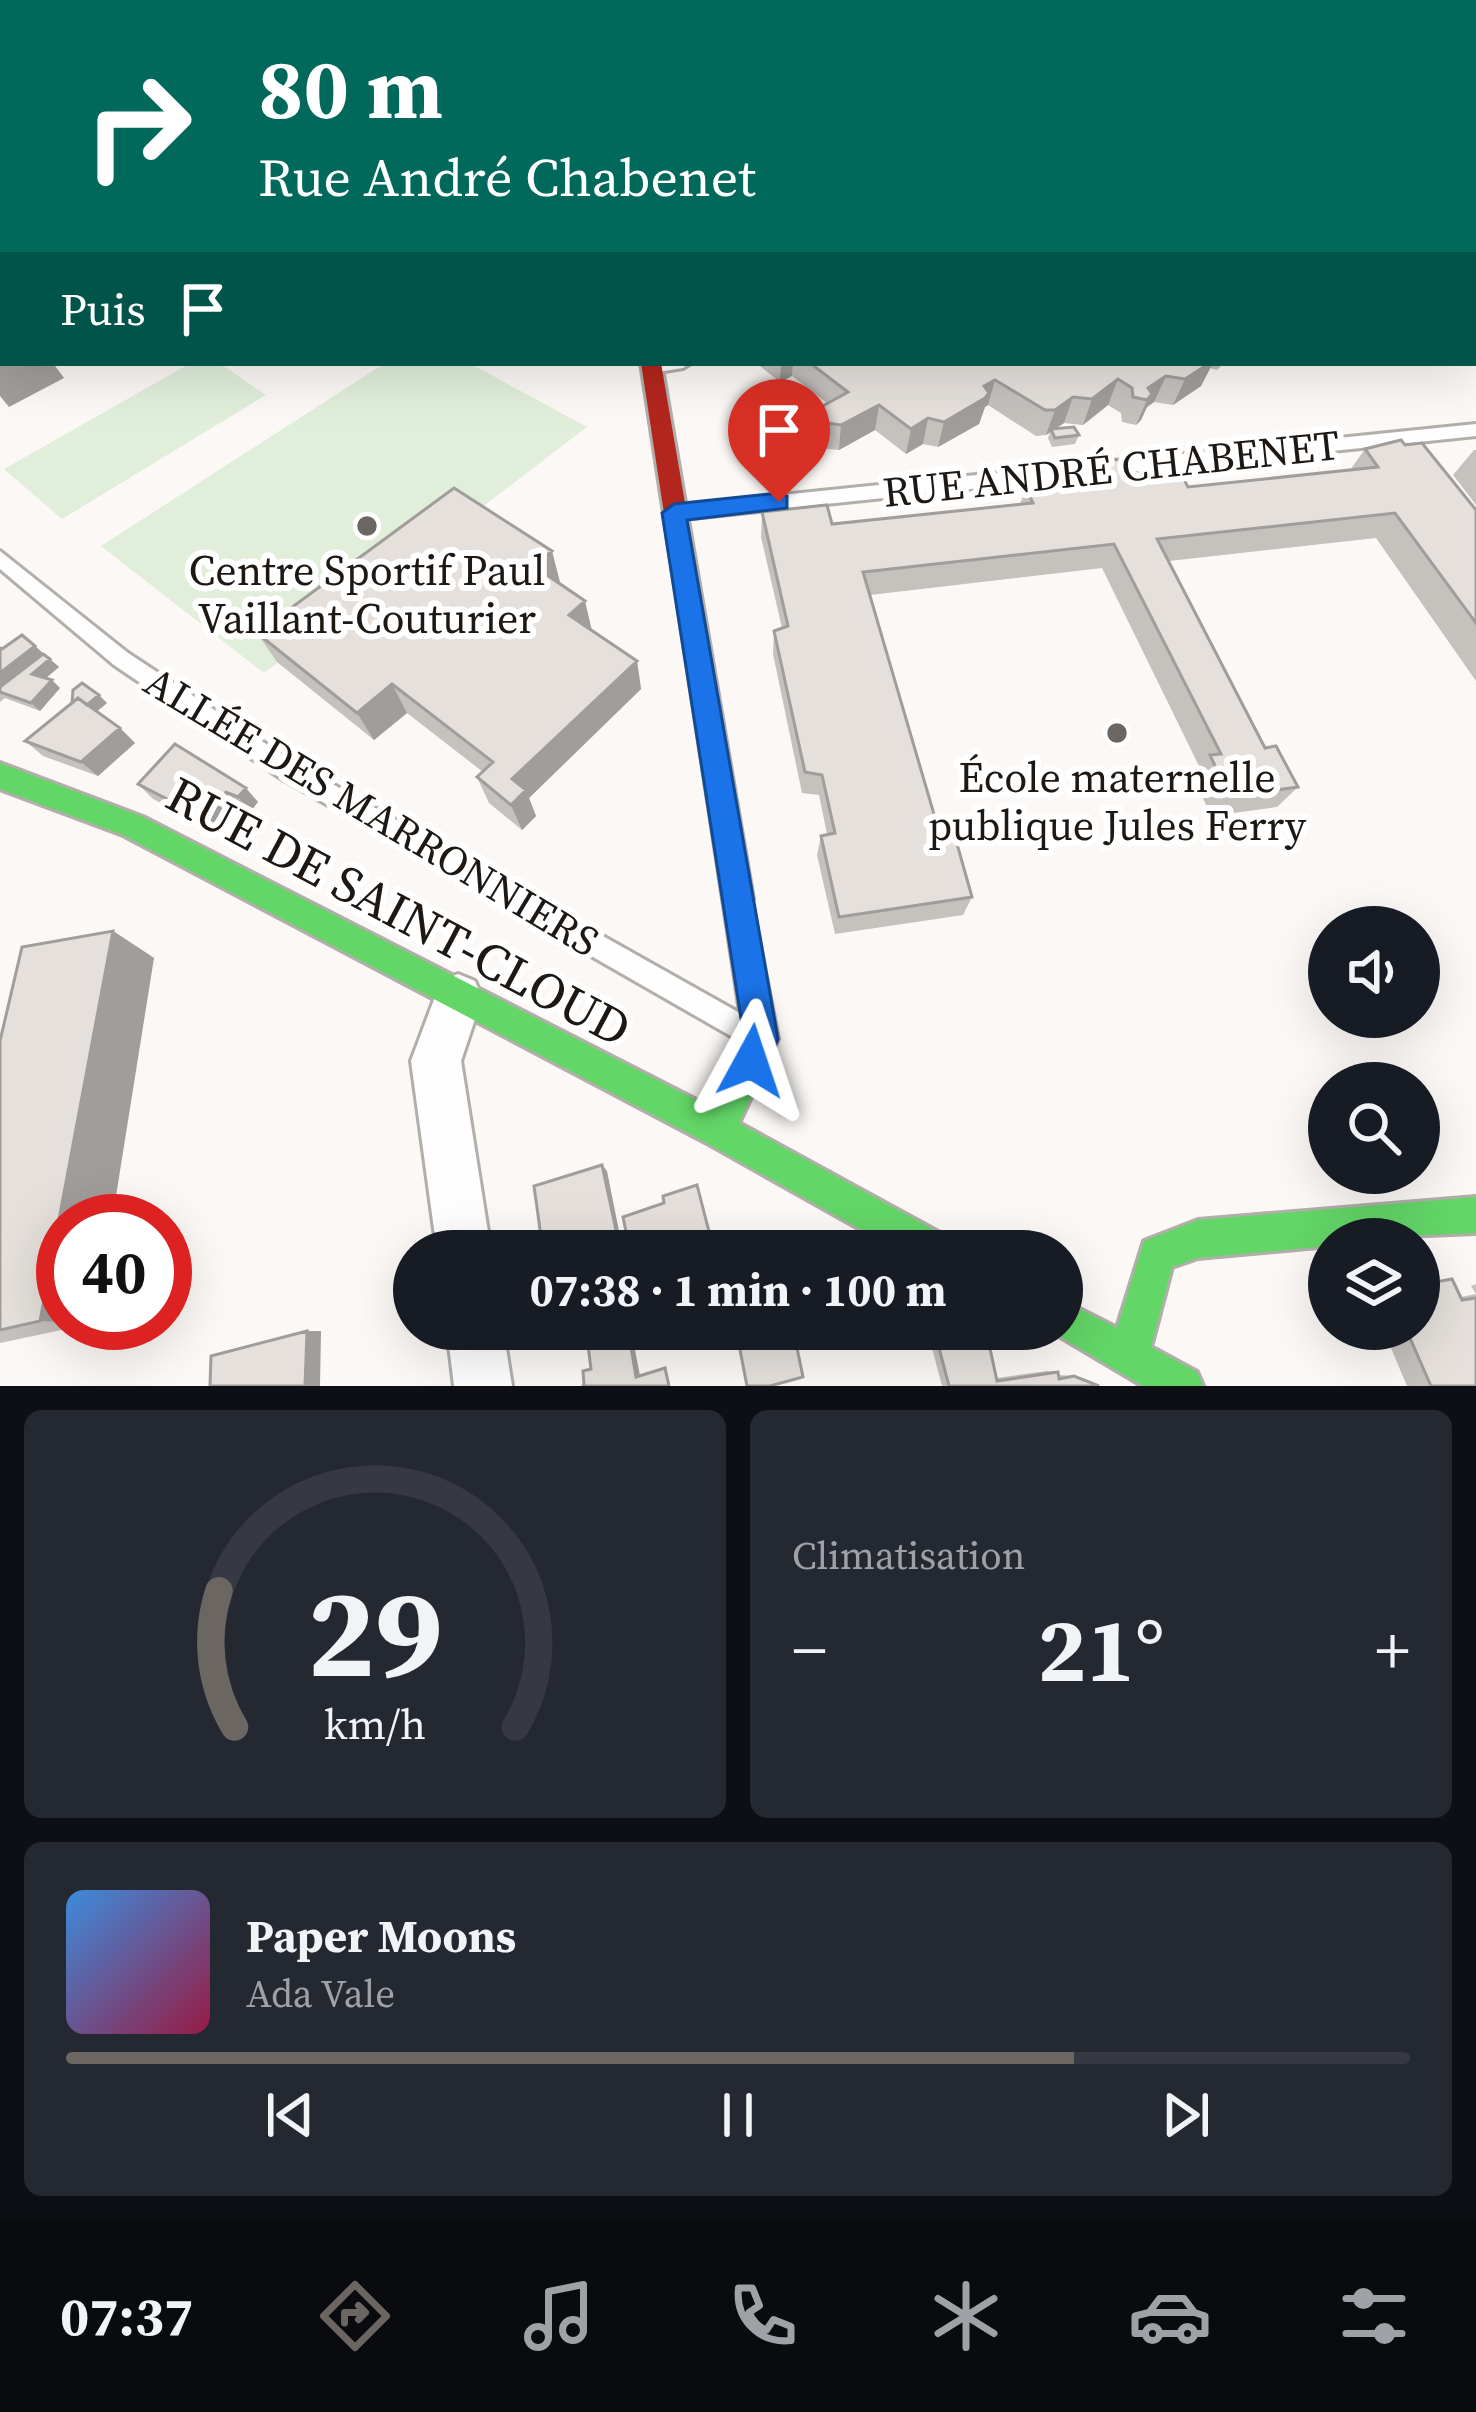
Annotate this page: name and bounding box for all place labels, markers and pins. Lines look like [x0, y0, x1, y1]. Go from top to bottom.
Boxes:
pin [728, 379, 830, 502]
marker: Centre Sportif Paul Vaillant-Couturier [354, 513, 380, 539]
place label: Centre Sportif Paul Vaillant-Couturier [189, 541, 545, 647]
marker: École maternelle publique Jules Ferry [1104, 720, 1130, 746]
place label: École maternelle publique Jules Ferry [928, 748, 1307, 854]

